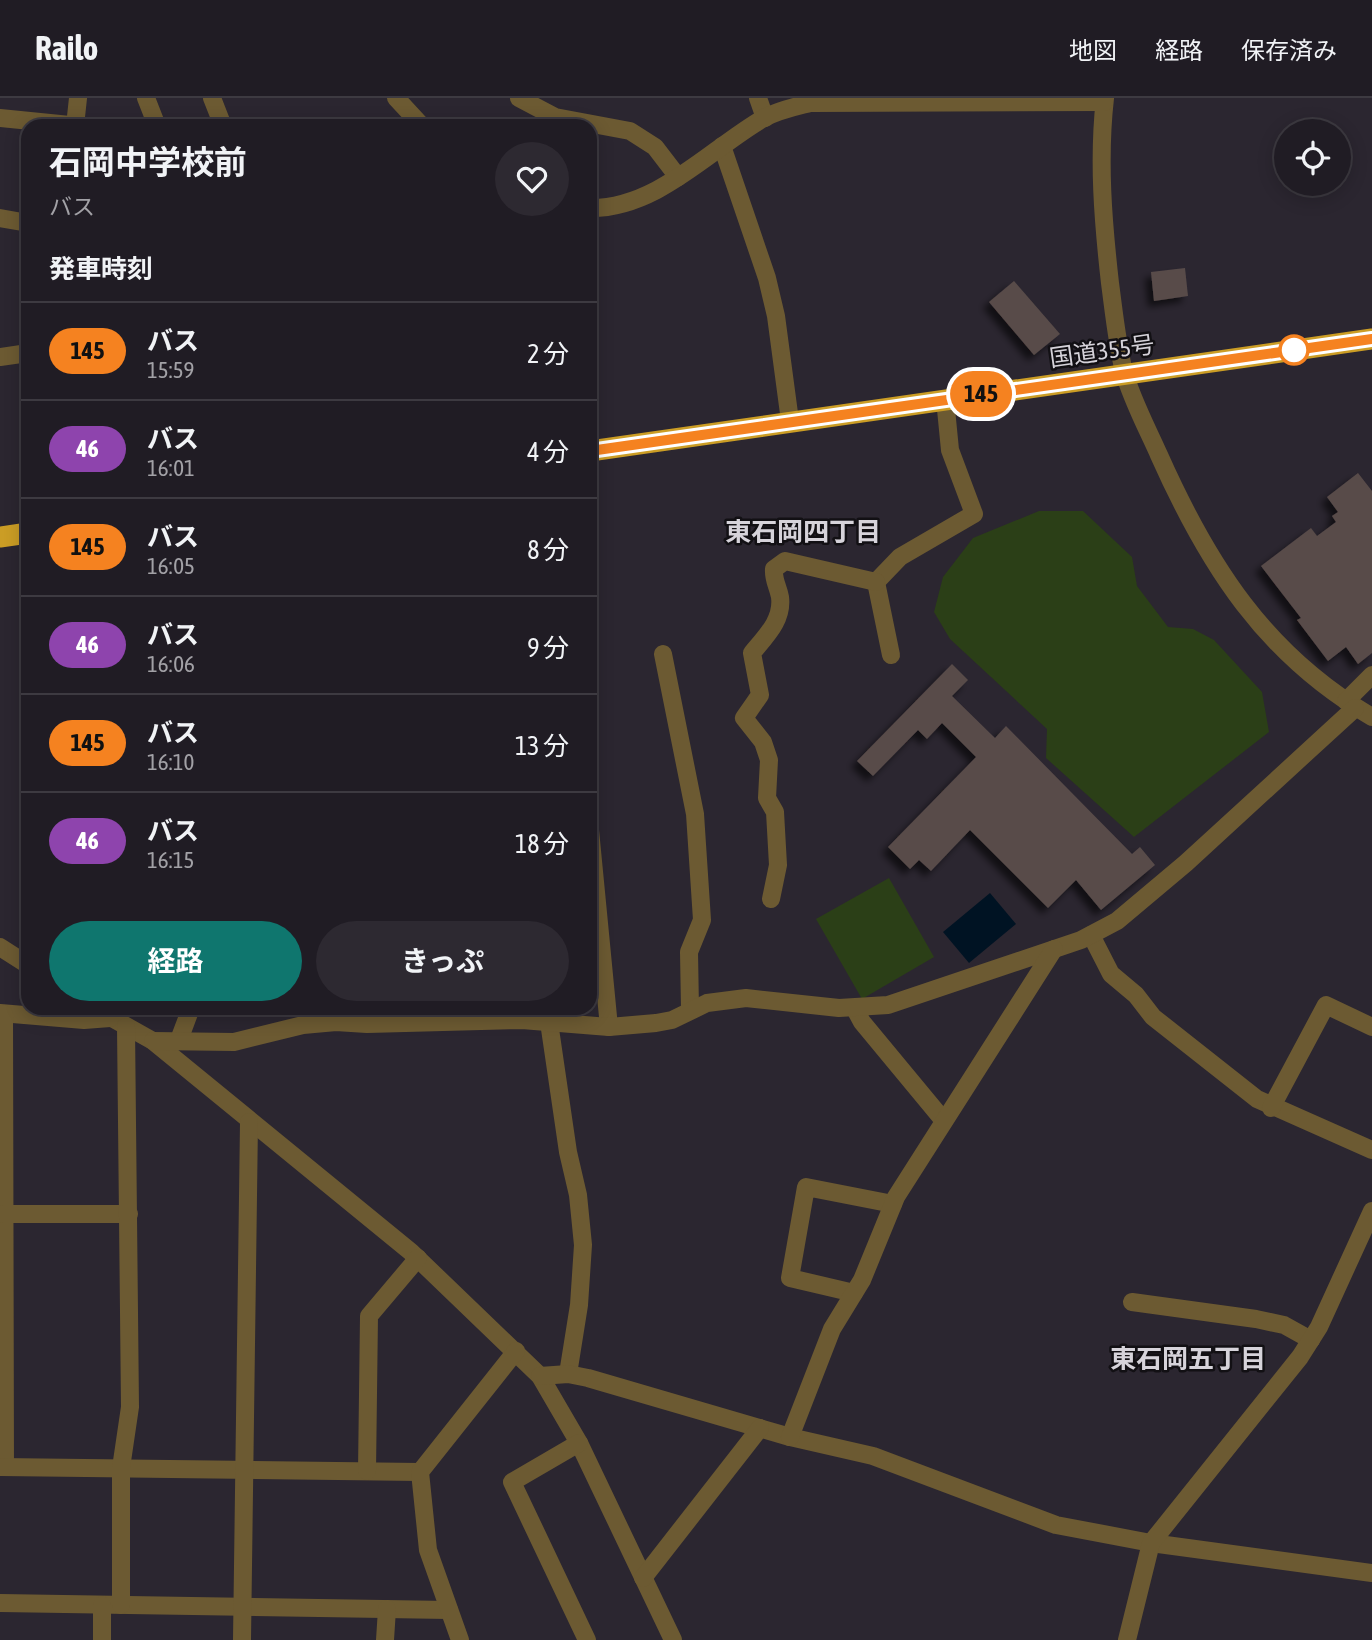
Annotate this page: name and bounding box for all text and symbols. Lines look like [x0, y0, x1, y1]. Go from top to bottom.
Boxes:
text: Railo [35, 29, 98, 67]
text: 地図 [1069, 37, 1117, 64]
text: 経路 [1155, 37, 1203, 64]
text: 保存済み [1241, 37, 1337, 64]
map controls [1274, 119, 1351, 196]
button: locate [1274, 119, 1351, 196]
button: heart [495, 142, 569, 216]
text: 石岡中学校前 [49, 143, 247, 181]
text: バス [49, 194, 95, 220]
text: 発車時刻 [49, 254, 153, 284]
text: バス [147, 326, 199, 356]
street label: 国道355号 [1048, 330, 1156, 372]
unlabelled marker [1279, 335, 1309, 365]
text: 145 [71, 337, 104, 364]
text: 2 分 [527, 339, 569, 369]
text: 15:59 [147, 357, 194, 383]
line badge: 145 [941, 371, 1021, 417]
text: 145 [964, 380, 998, 407]
text: バス [147, 424, 199, 454]
text: 46 [76, 435, 99, 462]
text: 4 分 [527, 437, 569, 467]
text: 16:01 [147, 455, 195, 481]
district label: 東石岡四丁目 [725, 517, 881, 547]
text: バス [147, 522, 199, 552]
text: 145 [71, 533, 104, 560]
text: 8 分 [527, 535, 569, 565]
text: 16:05 [147, 553, 195, 579]
text: バス [147, 620, 199, 650]
text: 46 [76, 631, 99, 658]
text: 9 分 [527, 633, 569, 663]
text: 16:06 [147, 651, 195, 677]
text: バス [147, 718, 199, 748]
text: 145 [71, 729, 104, 756]
text: 13 分 [515, 731, 569, 761]
text: 16:10 [147, 749, 194, 775]
text: バス [147, 816, 199, 846]
text: 46 [76, 827, 99, 854]
text: 18 分 [515, 829, 569, 859]
text: 16:15 [147, 847, 194, 873]
button: 経路 [49, 921, 302, 1001]
button: きっぷ [316, 921, 569, 1001]
district label: 東石岡五丁目 [1110, 1344, 1266, 1374]

